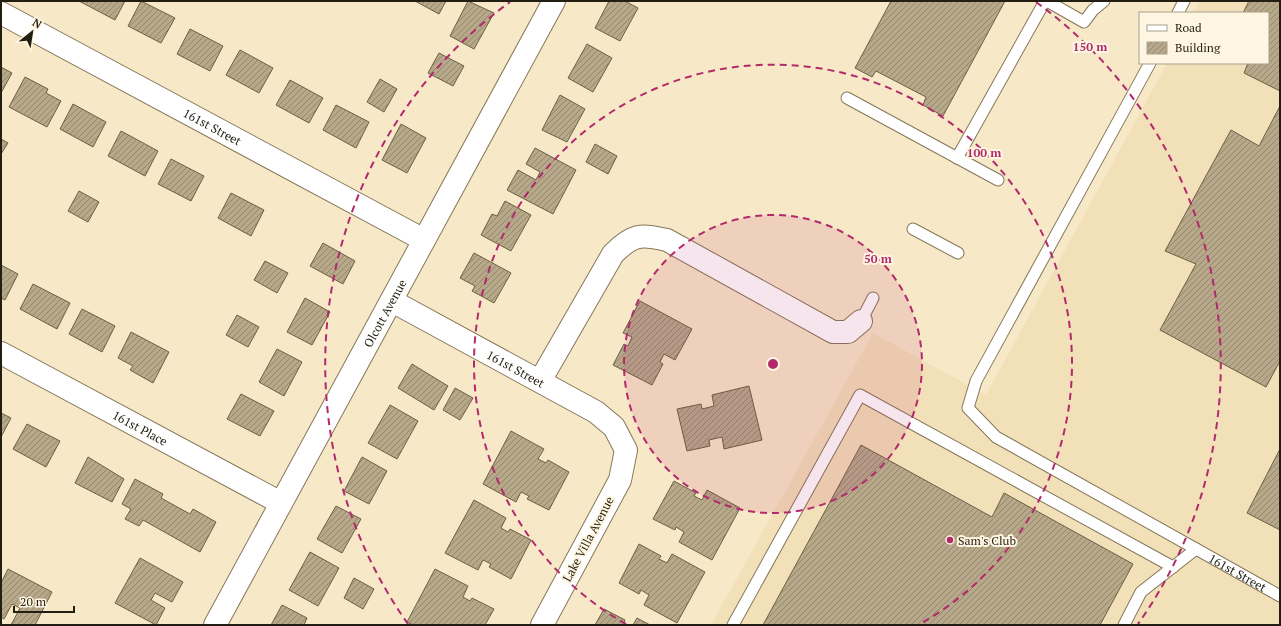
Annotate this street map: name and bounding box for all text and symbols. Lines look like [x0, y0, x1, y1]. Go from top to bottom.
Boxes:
north arrow [12, 12, 52, 52]
legend [1139, 12, 1269, 64]
text: N [30, 15, 45, 32]
text: Road [1175, 20, 1202, 35]
text: 150 m [1073, 39, 1107, 54]
text: Building [1175, 40, 1221, 55]
street label: 161st Street [181, 105, 245, 148]
text: 100 m [967, 145, 1001, 160]
text: 50 m [864, 251, 892, 266]
street label: Olcott Avenue [360, 276, 409, 350]
street label: 161st Street [484, 347, 548, 390]
centre of rings [766, 357, 780, 371]
street label: 161st Place [110, 407, 170, 448]
street label: Lake Villa Avenue [559, 494, 617, 584]
place label: Sam's Club [958, 533, 1017, 548]
marker: Sam's Club [945, 535, 955, 545]
street label: 161st Street [1206, 550, 1270, 595]
scale bar [14, 588, 74, 614]
text: 20 m [20, 594, 47, 609]

